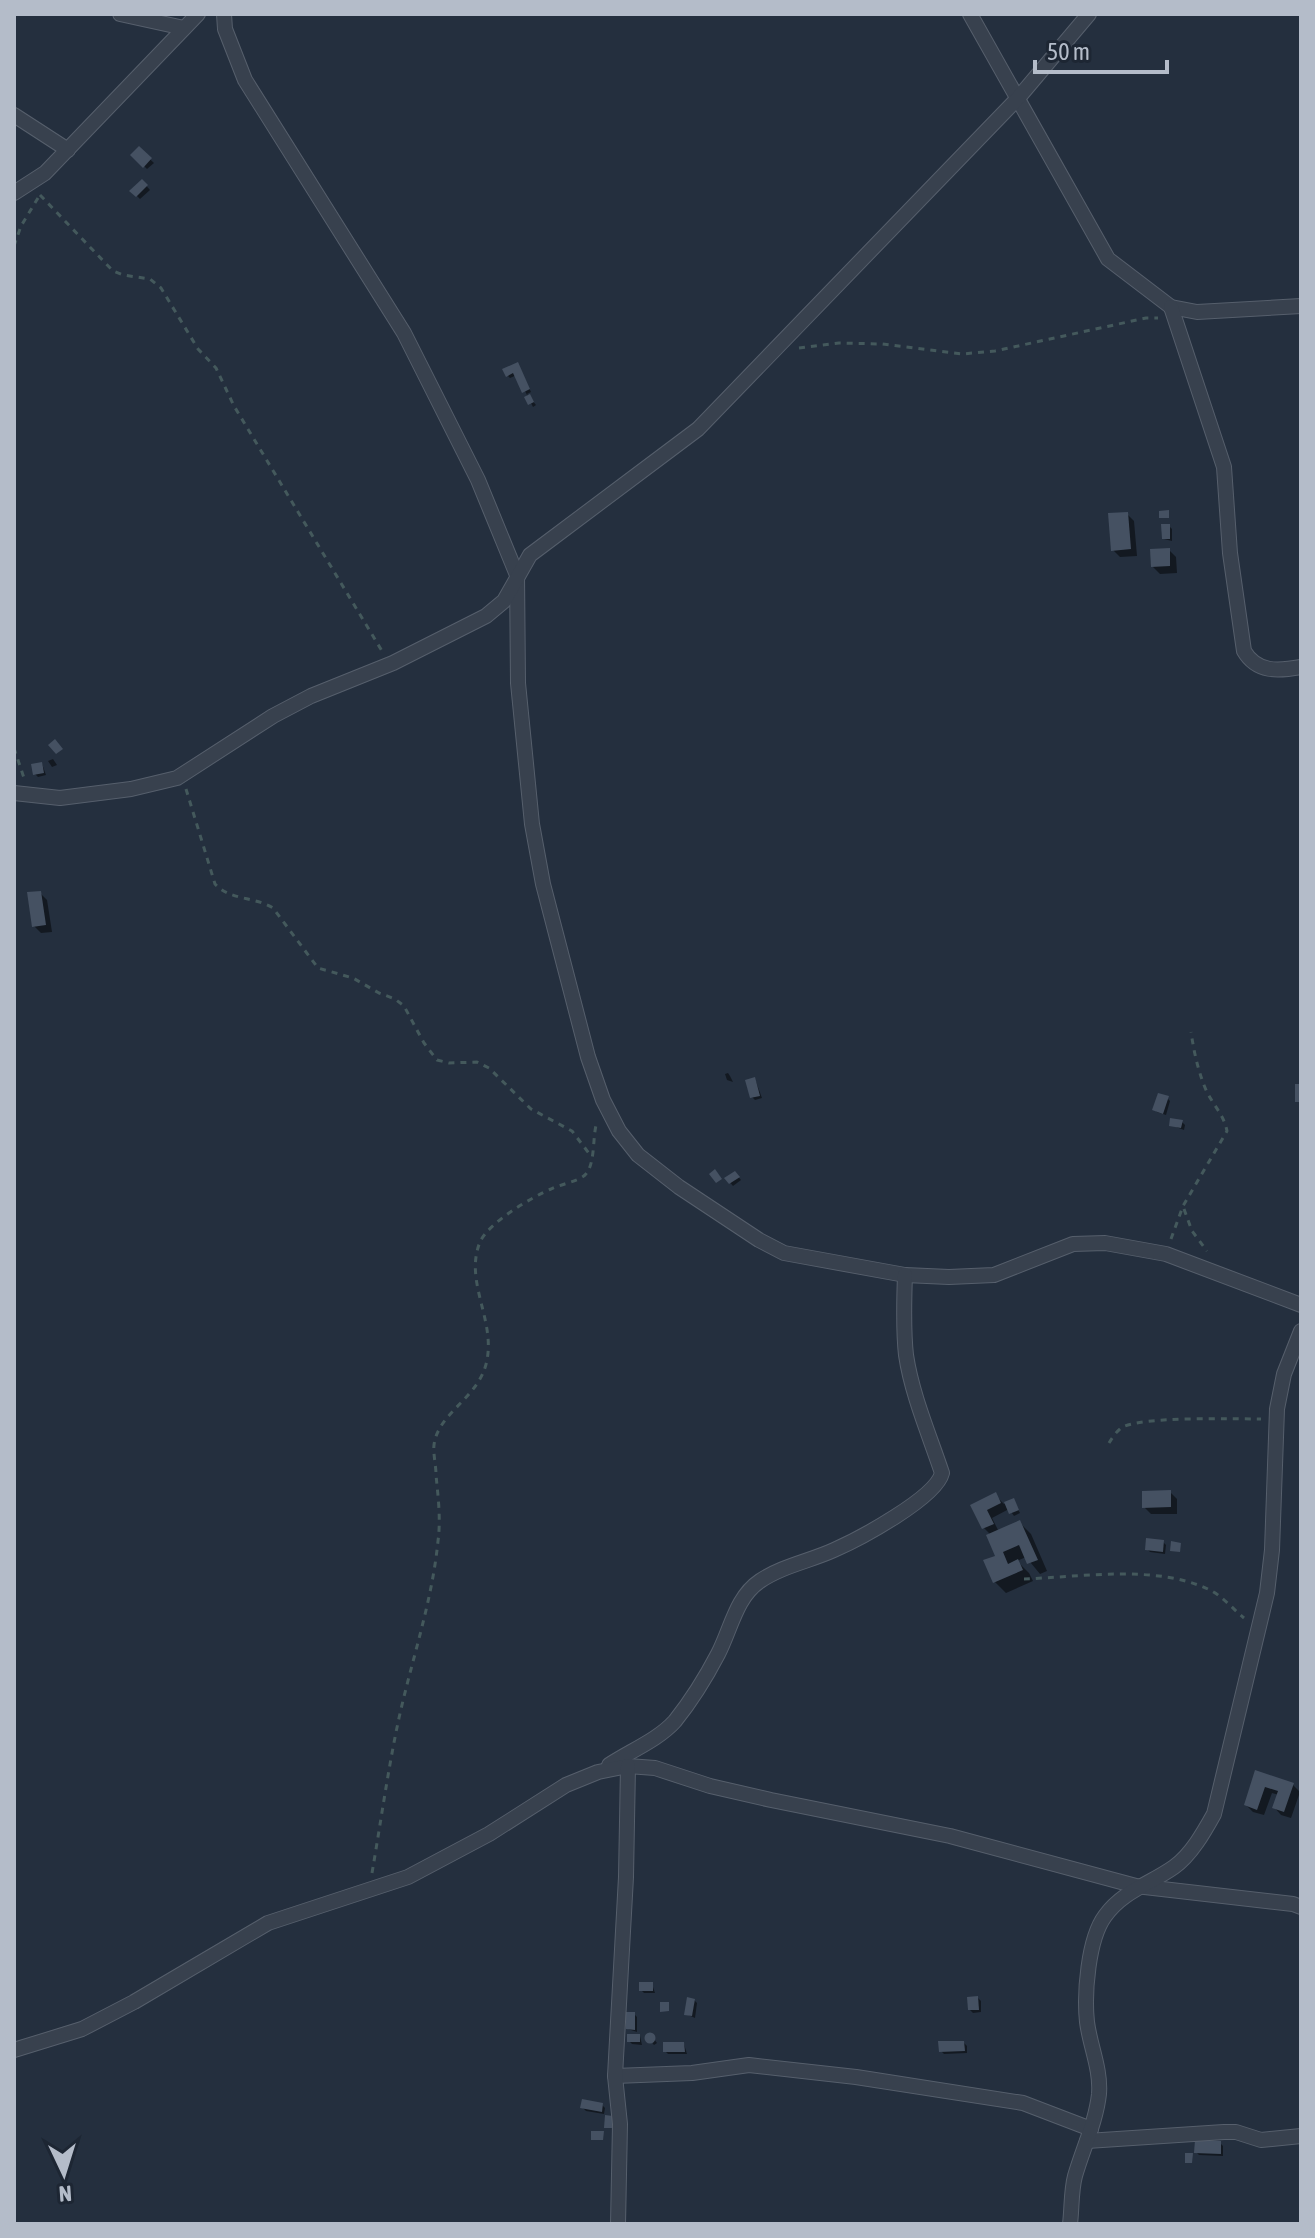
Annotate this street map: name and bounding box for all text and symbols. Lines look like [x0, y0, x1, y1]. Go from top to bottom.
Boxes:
scale bar [1035, 24, 1167, 74]
text: 50 m [1047, 38, 1090, 65]
north arrow [24, 2134, 104, 2214]
text: N [58, 2181, 73, 2207]

